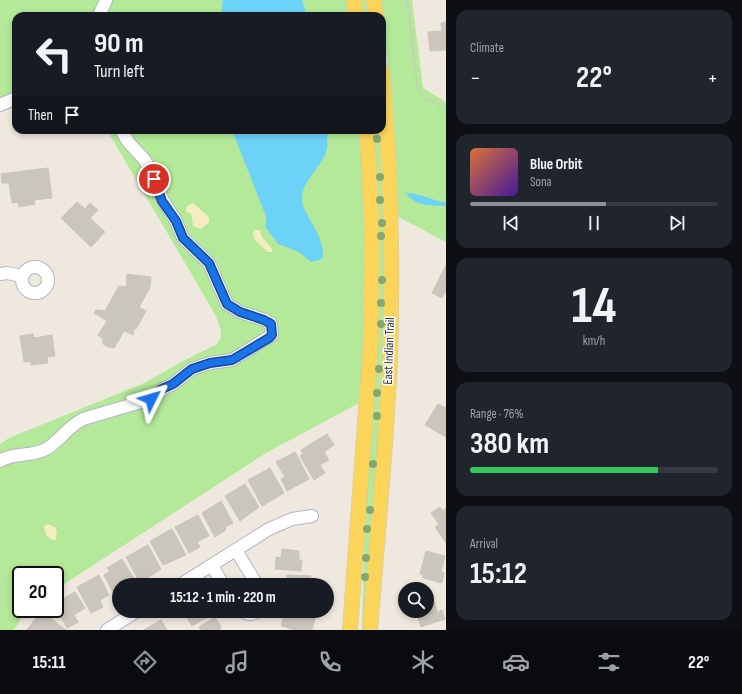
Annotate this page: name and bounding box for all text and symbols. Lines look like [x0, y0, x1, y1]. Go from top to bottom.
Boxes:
text: 90 m [94, 27, 144, 60]
icon: left [28, 28, 80, 80]
text: Climate [470, 40, 504, 56]
text: 22° [576, 60, 612, 96]
text: Turn left [94, 61, 145, 82]
text: − [470, 65, 481, 92]
text: + [707, 65, 718, 92]
icon: arrive [61, 104, 83, 126]
text: Then [28, 106, 53, 125]
text: Blue Orbit [530, 155, 582, 174]
pin [137, 162, 171, 196]
icon: arrive [143, 168, 165, 190]
text: Sona [530, 174, 552, 190]
icon: previous [500, 212, 522, 234]
icon: pause [583, 212, 605, 234]
icon: next [666, 212, 688, 234]
text: 14 [572, 275, 617, 338]
street label: East Indian Trail [380, 317, 398, 385]
text: km/h [583, 333, 605, 349]
position arrow [130, 378, 172, 420]
text: Range · 76% [470, 406, 524, 422]
text: 380 km [470, 426, 549, 462]
text: Arrival [470, 536, 498, 552]
text: 15:12 [470, 556, 527, 592]
speed limit sign: 20 [12, 566, 64, 618]
map controls [398, 582, 434, 618]
button: search [398, 582, 434, 618]
text: 15:12 · 1 min · 220 m [170, 588, 276, 607]
icon: directions [131, 648, 159, 676]
icon: music [223, 648, 251, 676]
icon: phone [316, 648, 344, 676]
icon: climate [409, 648, 437, 676]
icon: car [502, 648, 530, 676]
icon: filters [595, 648, 623, 676]
text: 15:11 [32, 652, 66, 673]
text: 22° [688, 652, 710, 673]

